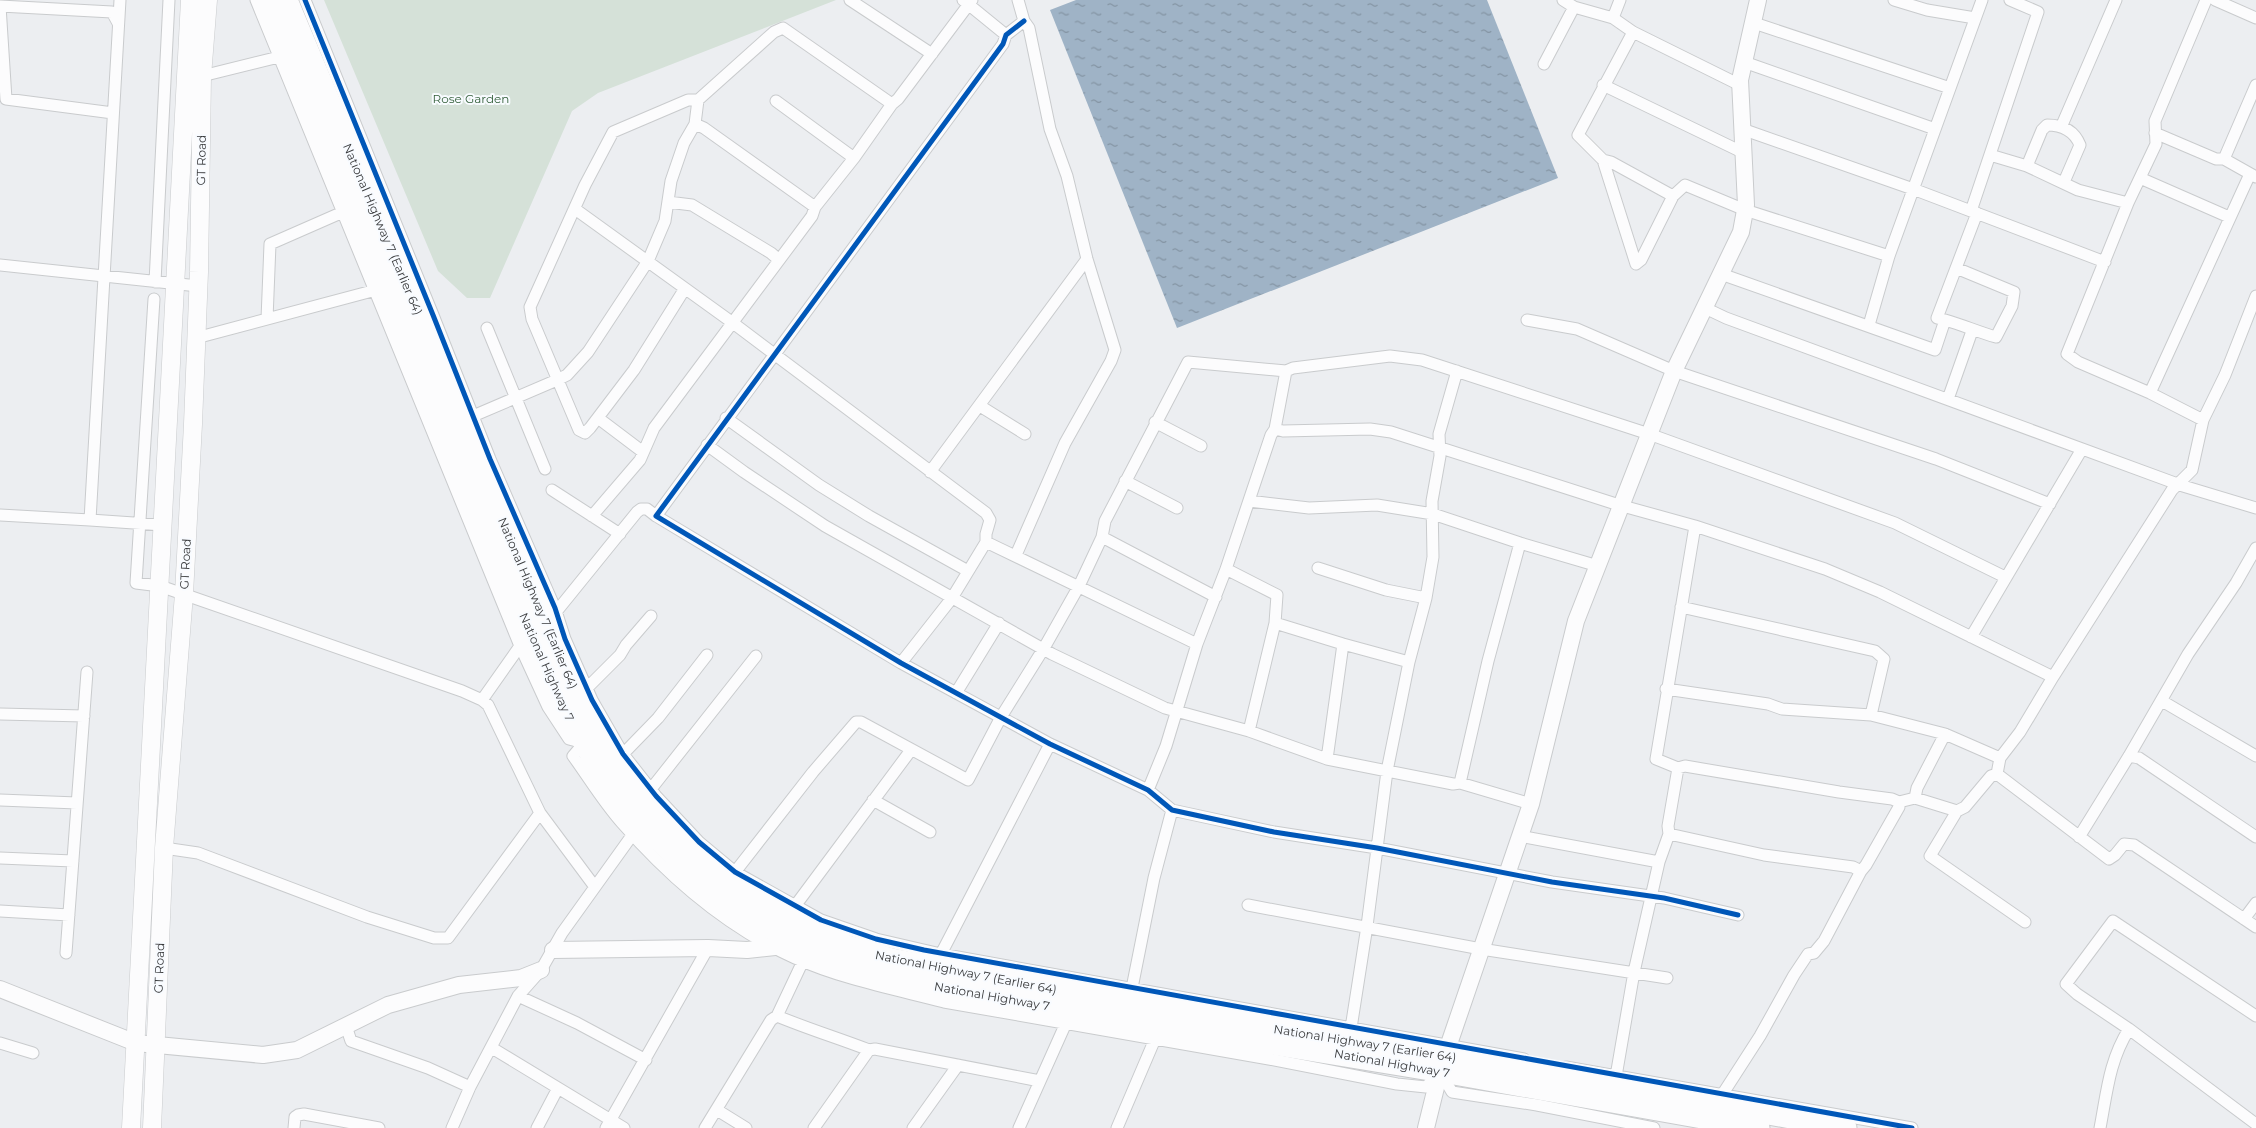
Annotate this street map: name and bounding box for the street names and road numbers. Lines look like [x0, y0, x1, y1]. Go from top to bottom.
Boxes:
street label: GT Road [193, 135, 209, 185]
street label: National Highway 7 (Earlier 64) [340, 141, 426, 317]
street label: National Highway 7 (Earlier 64) [495, 515, 581, 691]
street label: GT Road [176, 538, 194, 590]
street label: National Highway 7 [517, 611, 577, 723]
street label: GT Road [151, 942, 167, 994]
street label: National Highway 7 (Earlier 64) [874, 947, 1058, 997]
street label: National Highway 7 [933, 979, 1051, 1013]
street label: National Highway 7 (Earlier 64) [1273, 1021, 1457, 1065]
street label: National Highway 7 [1333, 1046, 1451, 1080]

